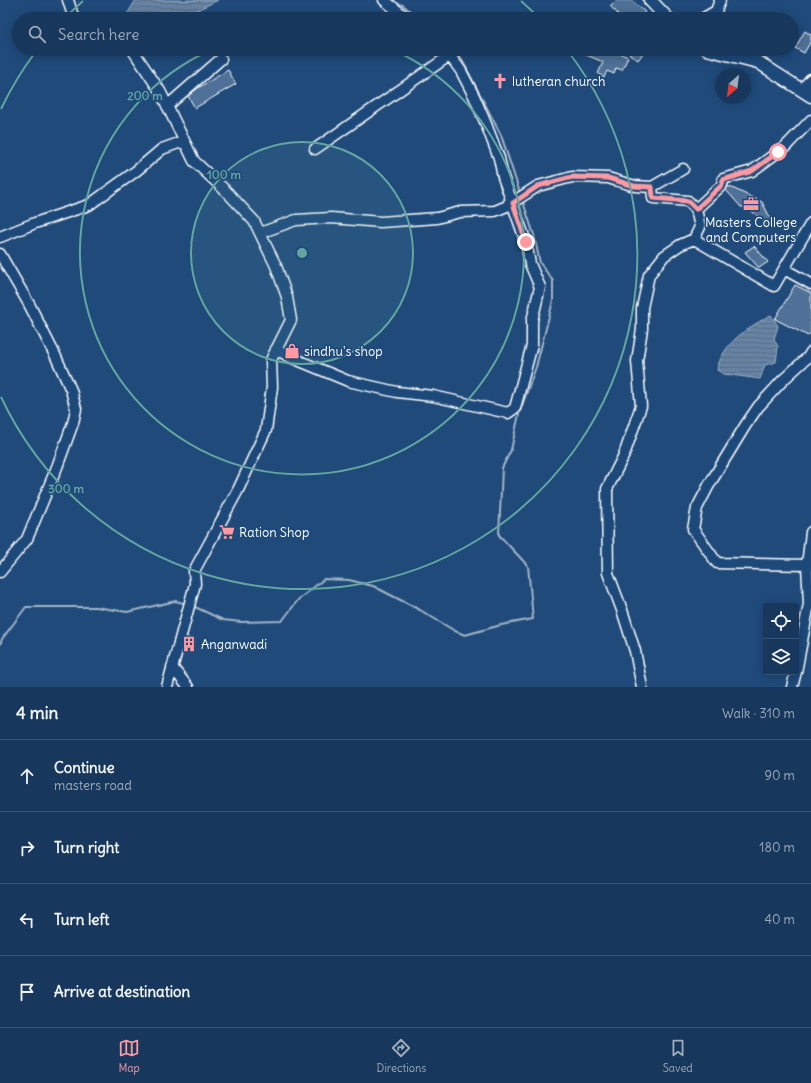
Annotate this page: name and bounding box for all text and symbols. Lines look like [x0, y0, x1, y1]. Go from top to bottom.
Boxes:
search box [12, 12, 799, 56]
icon: search [26, 23, 48, 45]
text: Search here [58, 25, 139, 44]
north arrow [715, 68, 751, 104]
church icon: lutheran church [491, 72, 509, 90]
place label: lutheran church [512, 73, 606, 90]
text: 200 m [127, 88, 163, 103]
route start [769, 143, 787, 161]
text: 100 m [207, 167, 241, 182]
office icon: Masters College and Computers [742, 195, 760, 213]
place label: Masters College and Computers [705, 214, 797, 246]
route end [517, 233, 535, 251]
centre of rings [295, 246, 309, 260]
shop icon: sindhu's shop [283, 342, 301, 360]
place label: sindhu's shop [304, 343, 383, 360]
text: 300 m [48, 481, 84, 496]
supermarket icon: Ration Shop [218, 523, 236, 541]
place label: Ration Shop [239, 524, 309, 541]
map controls [763, 603, 799, 675]
button: locate [763, 603, 799, 639]
building icon: Anganwadi [180, 635, 198, 653]
place label: Anganwadi [201, 636, 267, 653]
button: layers [763, 639, 799, 675]
text: 4 min [16, 702, 58, 724]
text: Walk · 310 m [722, 705, 795, 722]
text: Continue [54, 758, 115, 777]
icon: ahead [16, 765, 38, 787]
text: 90 m [764, 767, 795, 784]
text: masters road [54, 777, 132, 794]
icon: right [16, 837, 38, 859]
text: Turn right [54, 838, 119, 857]
text: 180 m [759, 839, 795, 856]
icon: left [16, 909, 38, 931]
text: Turn left [54, 910, 109, 929]
text: 40 m [764, 911, 795, 928]
icon: arrive [16, 981, 38, 1003]
text: Arrive at destination [54, 982, 190, 1001]
tab: Map [118, 1037, 140, 1075]
tab: Directions [377, 1037, 426, 1075]
tab: Saved [663, 1037, 693, 1075]

